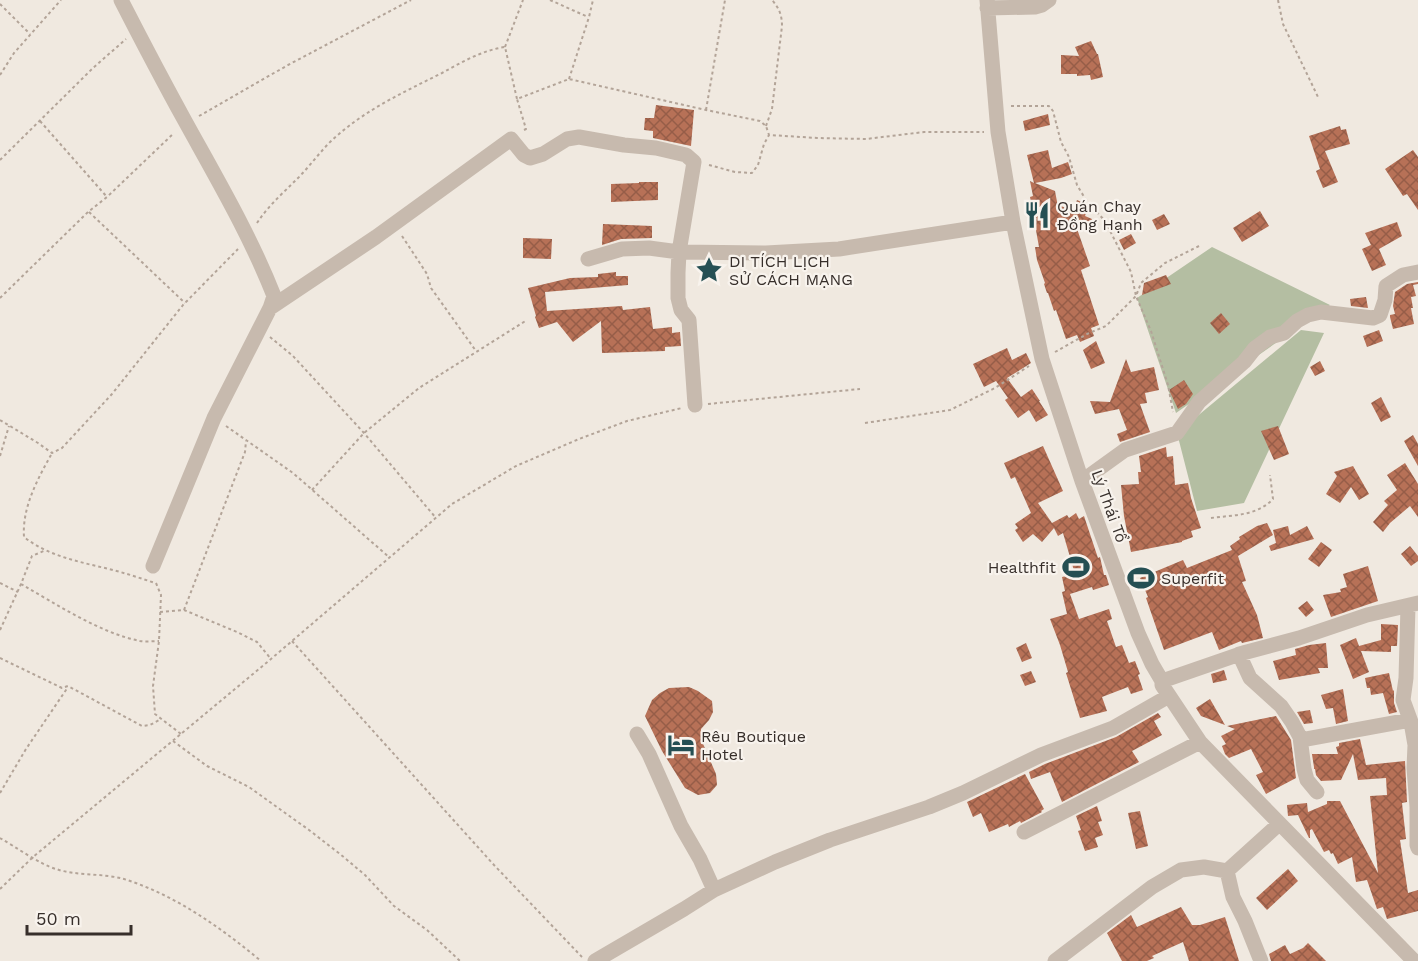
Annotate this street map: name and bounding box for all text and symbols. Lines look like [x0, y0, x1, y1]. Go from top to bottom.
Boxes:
place label: Quán Chay Đồng Hạnh [1057, 197, 1143, 234]
restaurant icon: Quán Chay Đồng Hạnh [1022, 200, 1052, 230]
place label: DI TÍCH LỊCH SỬ CÁCH MẠNG [729, 252, 853, 289]
place icon: DI TÍCH LỊCH SỬ CÁCH MẠNG [694, 255, 724, 285]
street label: Lý Thái Tổ [1088, 467, 1131, 545]
sports icon: Healthfit [1061, 552, 1091, 582]
place label: Healthfit [988, 558, 1056, 577]
sports icon: Superfit [1126, 563, 1156, 593]
place label: Superfit [1161, 569, 1224, 588]
place label: Rêu Boutique Hotel [701, 727, 806, 764]
hotel icon: Rêu Boutique Hotel [666, 730, 696, 760]
scale bar [27, 898, 130, 936]
text: 50 m [36, 908, 81, 929]

